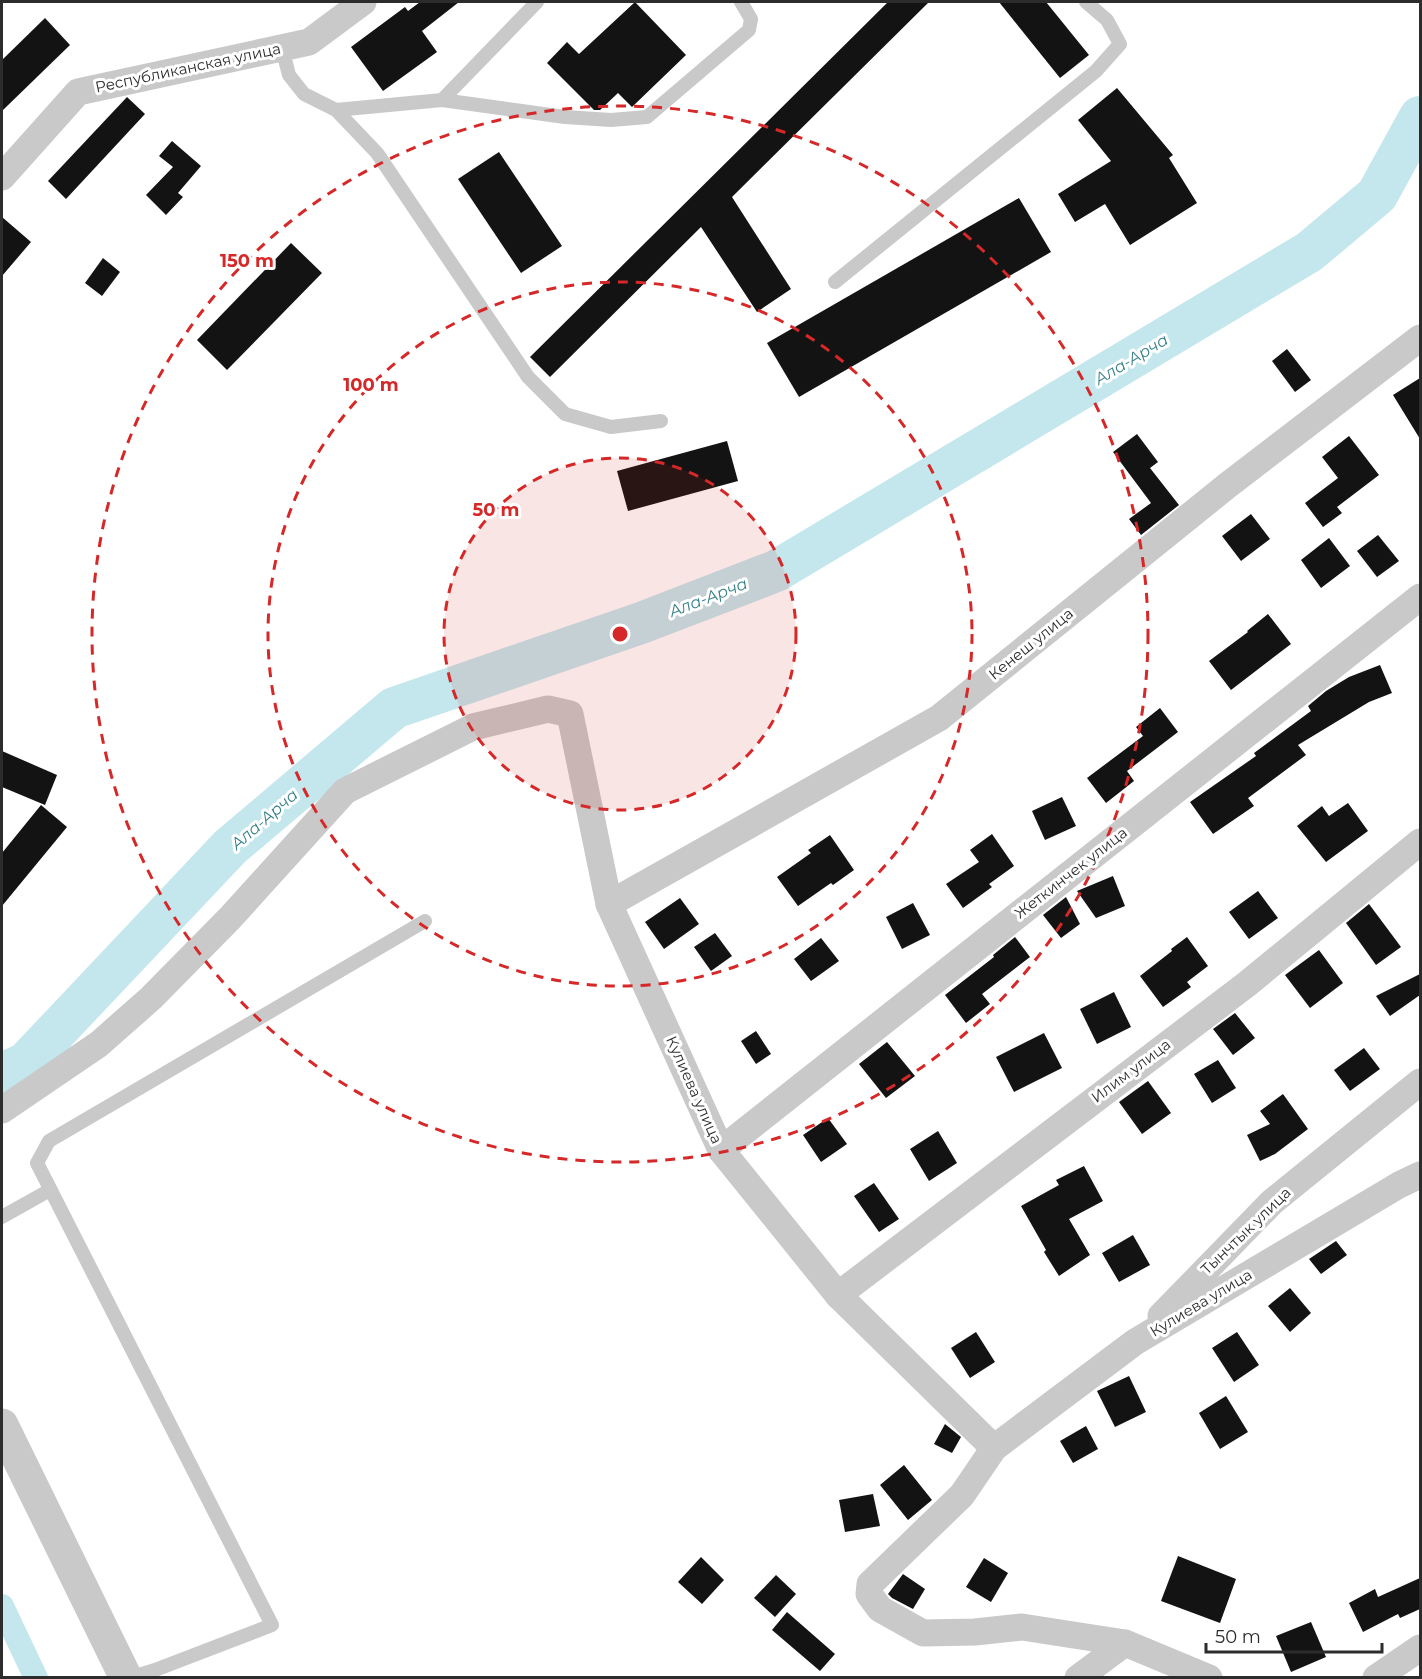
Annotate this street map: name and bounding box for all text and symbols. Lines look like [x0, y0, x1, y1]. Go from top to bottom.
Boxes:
street label: Республиканская улица [93, 39, 282, 96]
text: 150 m [220, 250, 274, 272]
water label: Ала-Арча [1090, 330, 1171, 389]
text: 100 m [343, 374, 399, 396]
text: 50 m [473, 499, 519, 521]
water label: Ала-Арча [665, 574, 750, 621]
street label: Кенеш улица [985, 604, 1077, 684]
centre of rings [610, 624, 630, 644]
water label: Ала-Арча [226, 785, 302, 854]
street label: Жеткинчек улица [1011, 823, 1131, 922]
street label: Кулиева улица [662, 1033, 727, 1147]
street label: Илим улица [1087, 1034, 1174, 1107]
street label: Тынчтык улица [1197, 1183, 1295, 1278]
street label: Кулиева улица [1146, 1265, 1255, 1341]
scale bar [1206, 1616, 1382, 1654]
text: 50 m [1215, 1626, 1261, 1648]

